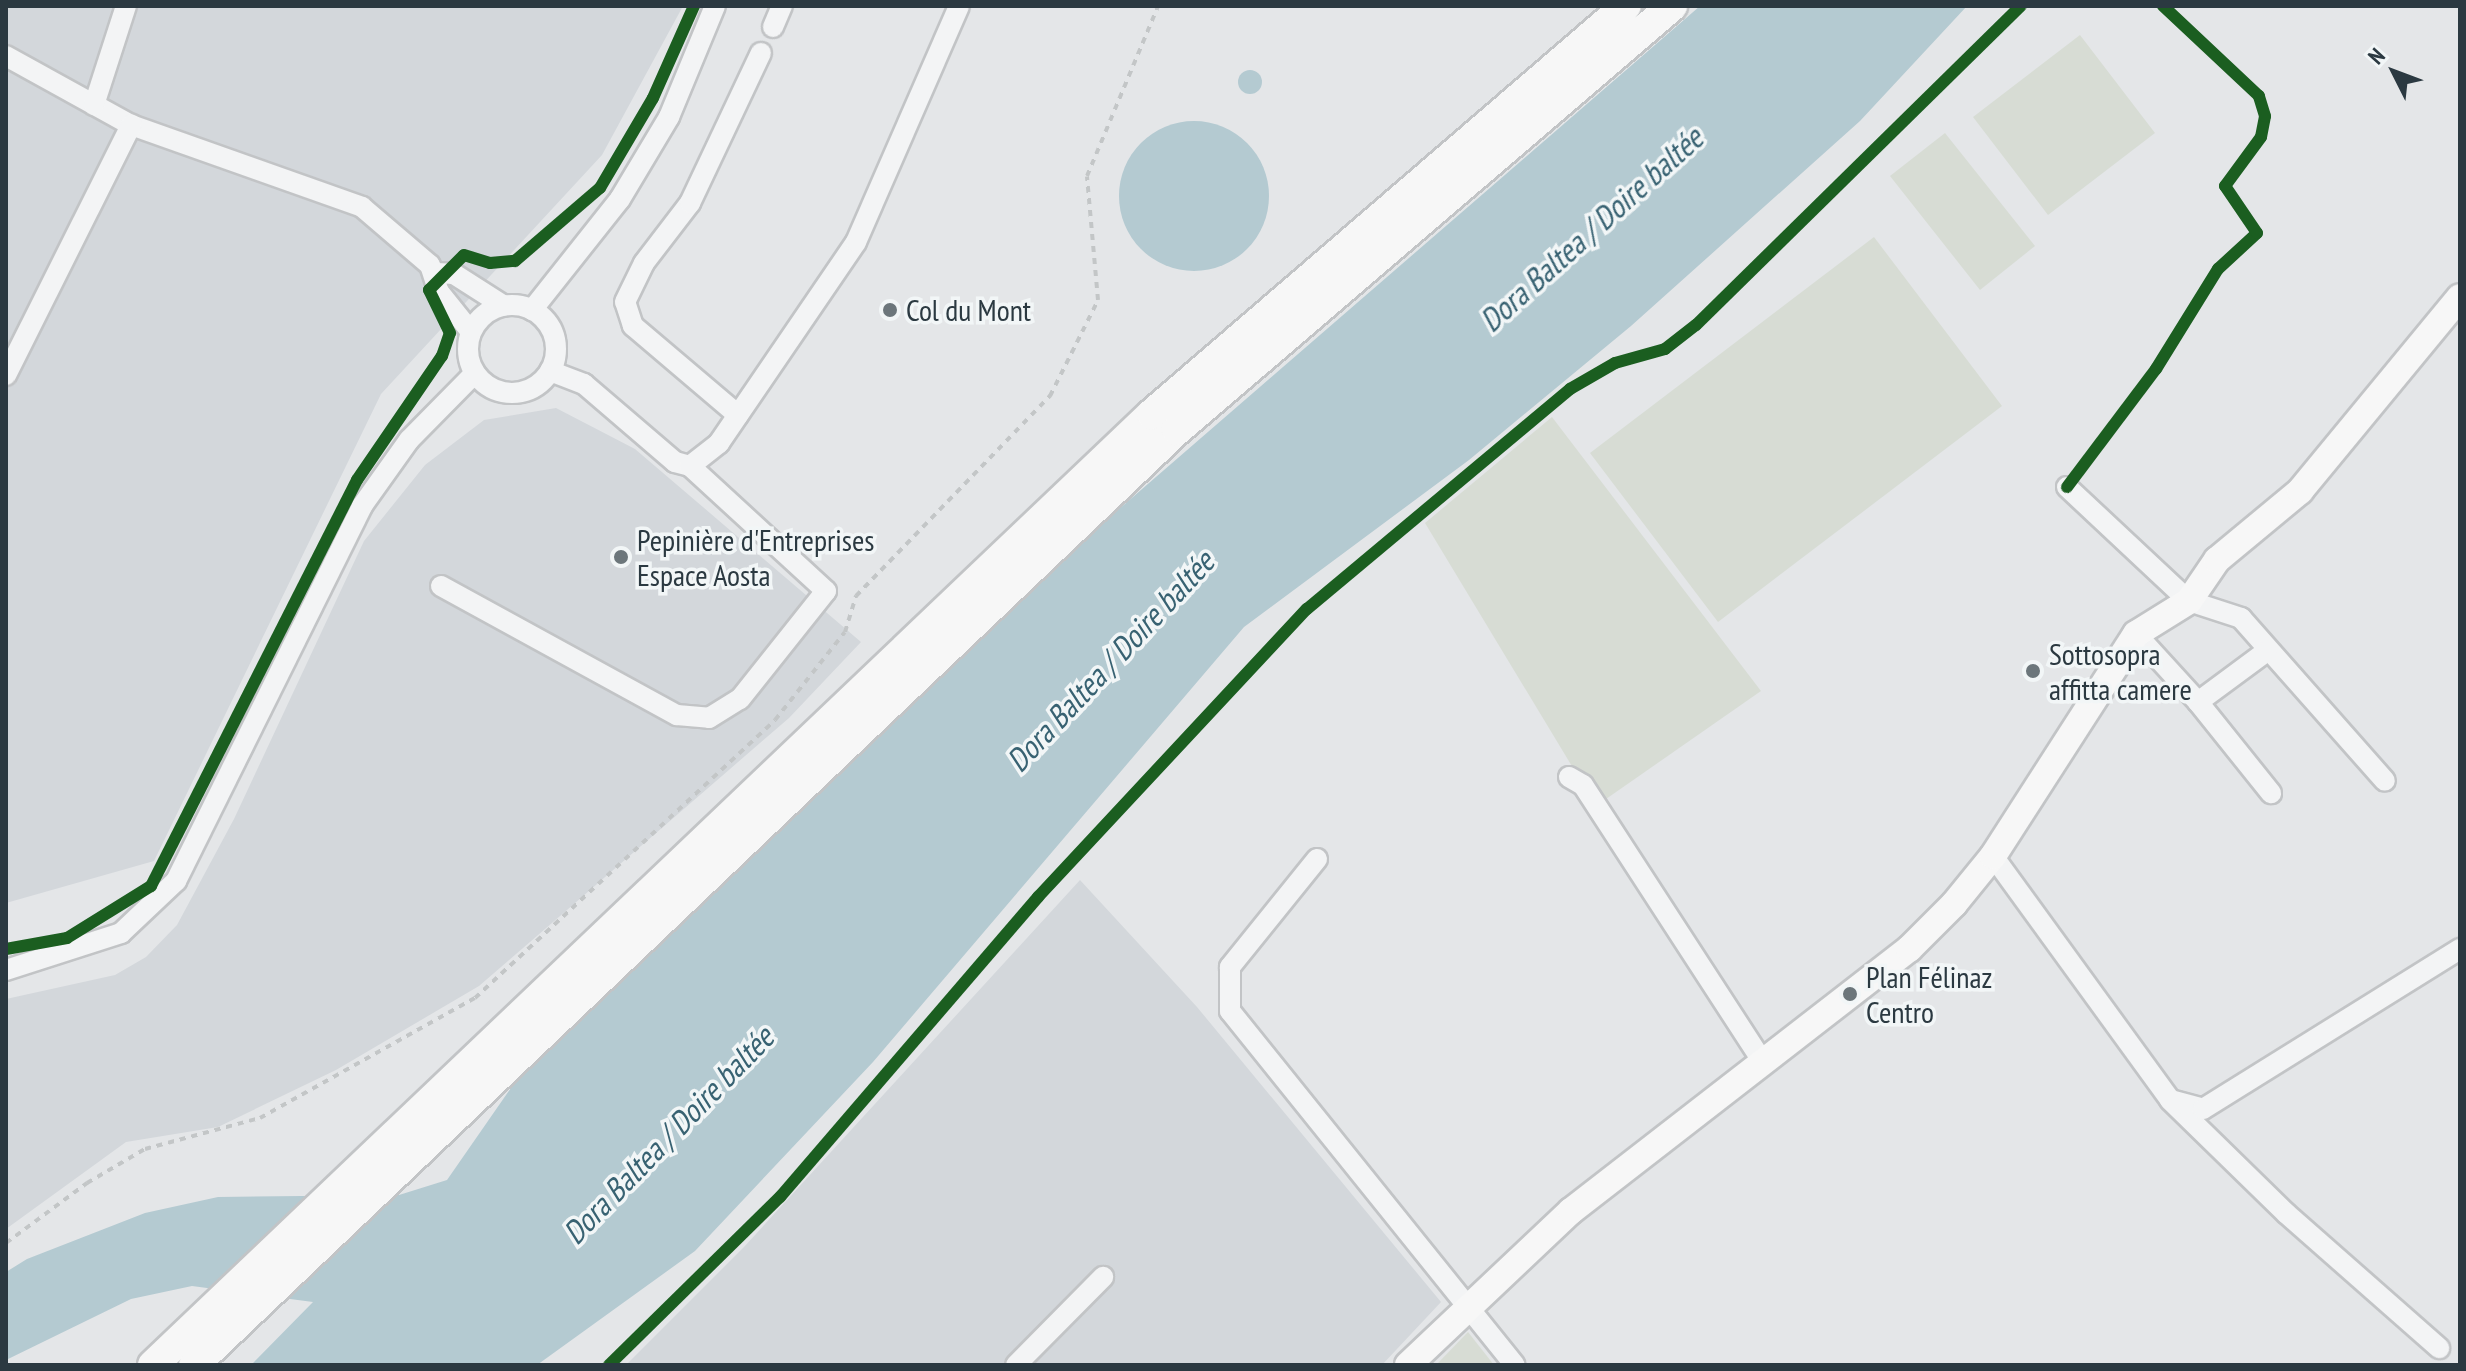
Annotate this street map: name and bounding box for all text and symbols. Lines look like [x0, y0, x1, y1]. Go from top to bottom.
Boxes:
north arrow [2354, 32, 2434, 112]
text: N [2362, 42, 2391, 70]
water label: Dora Baltea / Doire baltée [1471, 119, 1711, 339]
place label: Col du Mont [906, 292, 1031, 328]
marker: Col du Mont [881, 301, 899, 319]
place label: Pepinière d'Entreprises Espace Aosta [637, 522, 874, 592]
water label: Dora Baltea / Doire baltée [998, 543, 1222, 779]
marker: Pepinière d'Entreprises Espace Aosta [612, 548, 630, 566]
place label: Sottosopra affitta camere [2049, 636, 2192, 706]
marker: Sottosopra affitta camere [2024, 662, 2042, 680]
place label: Plan Félinaz Centro [1866, 959, 1992, 1030]
marker: Plan Félinaz Centro [1841, 985, 1859, 1003]
water label: Dora Baltea / Doire baltée [554, 1018, 782, 1252]

